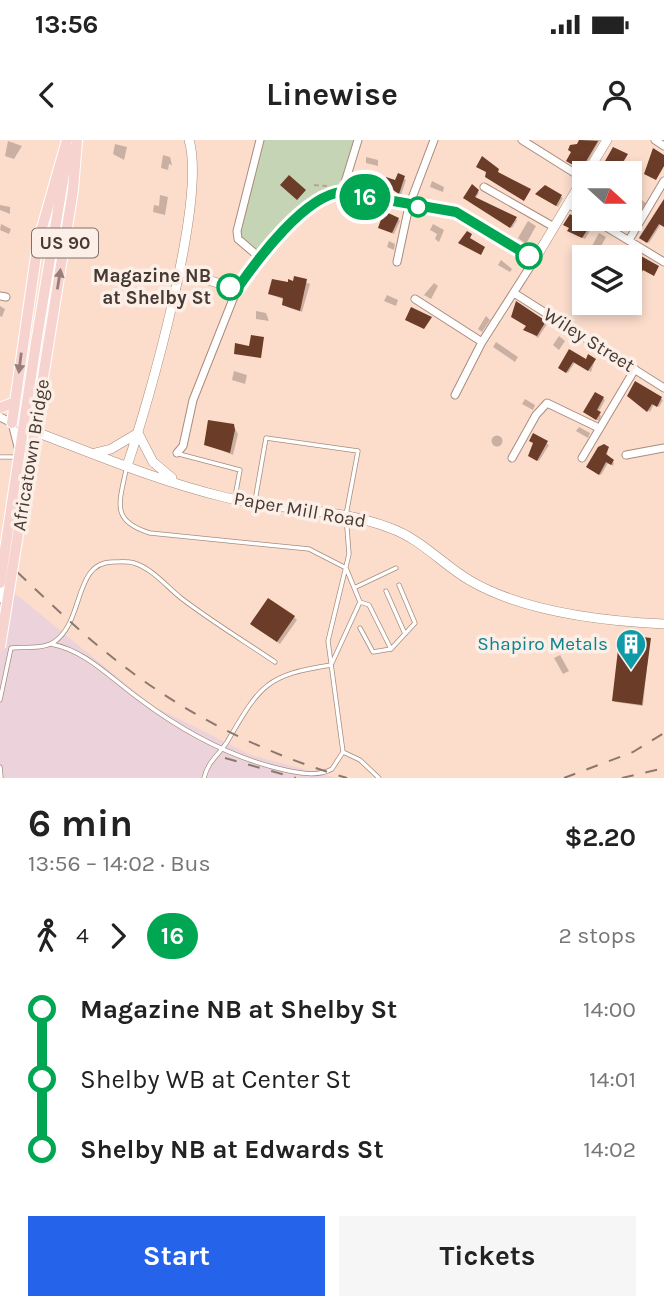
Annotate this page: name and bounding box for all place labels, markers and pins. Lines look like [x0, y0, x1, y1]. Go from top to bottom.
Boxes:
unlabelled marker [408, 197, 428, 217]
unlabelled marker [516, 243, 542, 269]
place label: Magazine NB at Shelby St [93, 265, 211, 309]
marker: Magazine NB at Shelby St [217, 274, 243, 300]
building icon: Shapiro Metals [614, 627, 648, 671]
place label: Shapiro Metals [477, 633, 608, 655]

